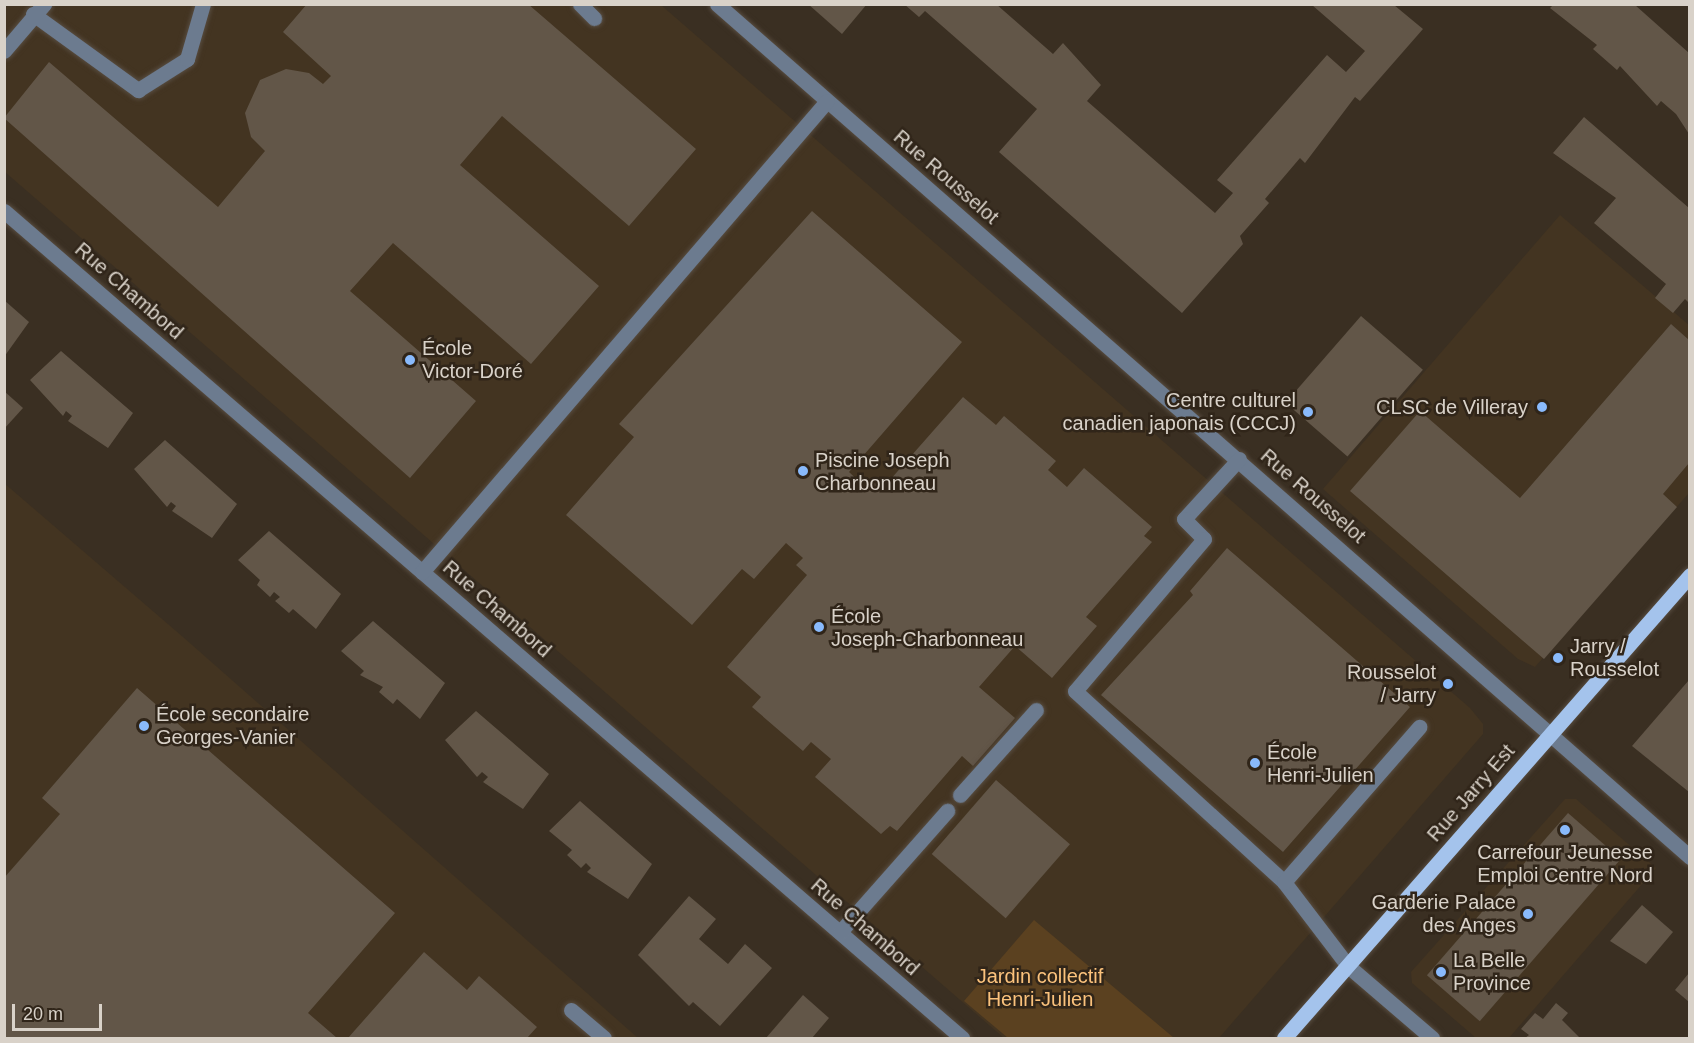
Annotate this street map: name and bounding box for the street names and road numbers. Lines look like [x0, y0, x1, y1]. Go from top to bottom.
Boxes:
street label: Rue Rousselot [889, 125, 1003, 229]
street label: Rue Chambord [70, 237, 188, 345]
street label: Rue Rousselot [1256, 444, 1370, 548]
street label: Rue Chambord [438, 555, 556, 663]
street label: Rue Jarry Est [1422, 739, 1520, 847]
street label: Rue Chambord [806, 873, 924, 981]

